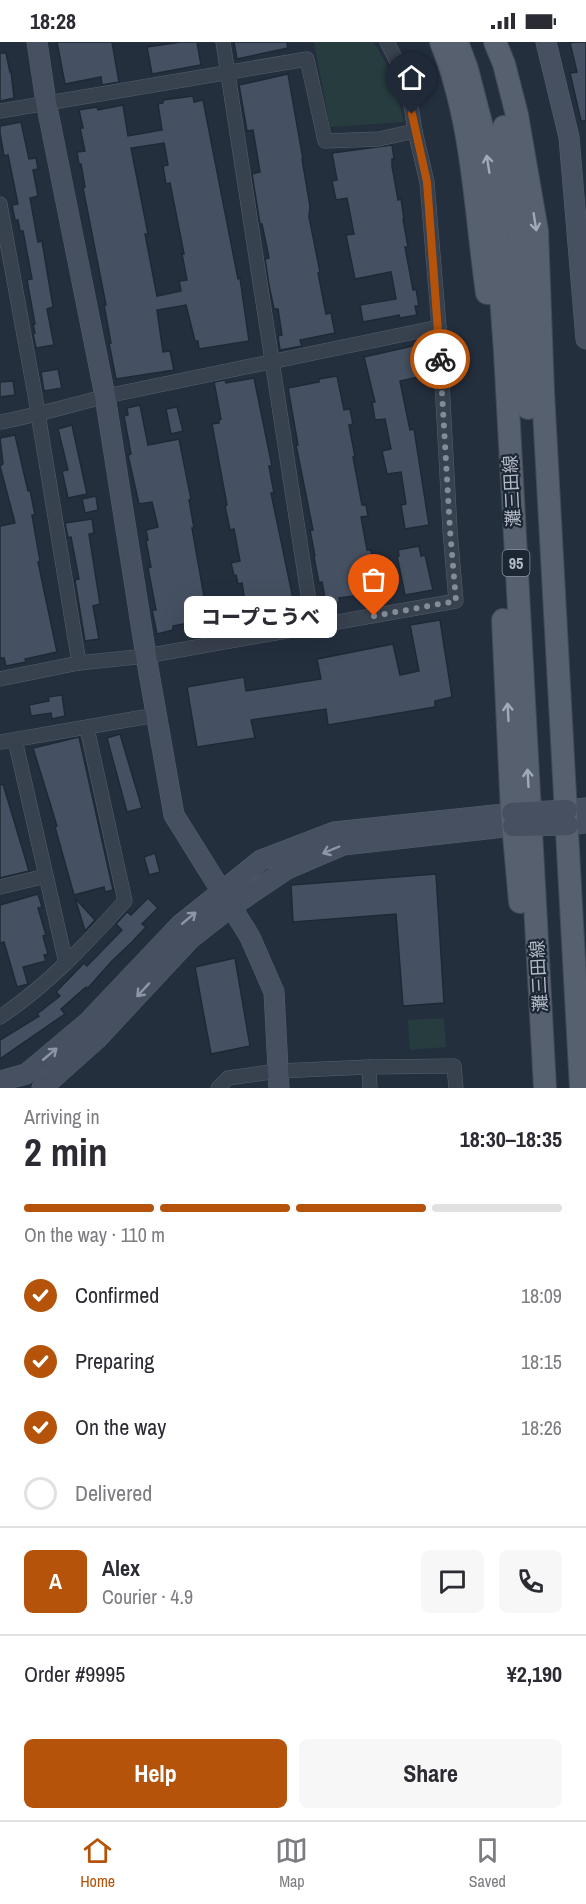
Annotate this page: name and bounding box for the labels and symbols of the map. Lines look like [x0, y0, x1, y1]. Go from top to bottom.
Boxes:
pin [386, 52, 437, 114]
one-way arrow [483, 155, 494, 175]
one-way arrow [530, 211, 541, 231]
courier [410, 329, 470, 389]
street label: 灘三田線 [497, 454, 526, 528]
road number: 95 [502, 550, 530, 576]
pin [348, 554, 399, 616]
callout: コープこうべ [185, 595, 338, 637]
one-way arrow [502, 703, 513, 723]
one-way arrow [522, 768, 533, 788]
one-way arrow [322, 845, 340, 856]
one-way arrow [181, 911, 197, 924]
street label: 灘三田線 [524, 939, 553, 1013]
one-way arrow [135, 983, 150, 998]
one-way arrow [42, 1047, 57, 1061]

